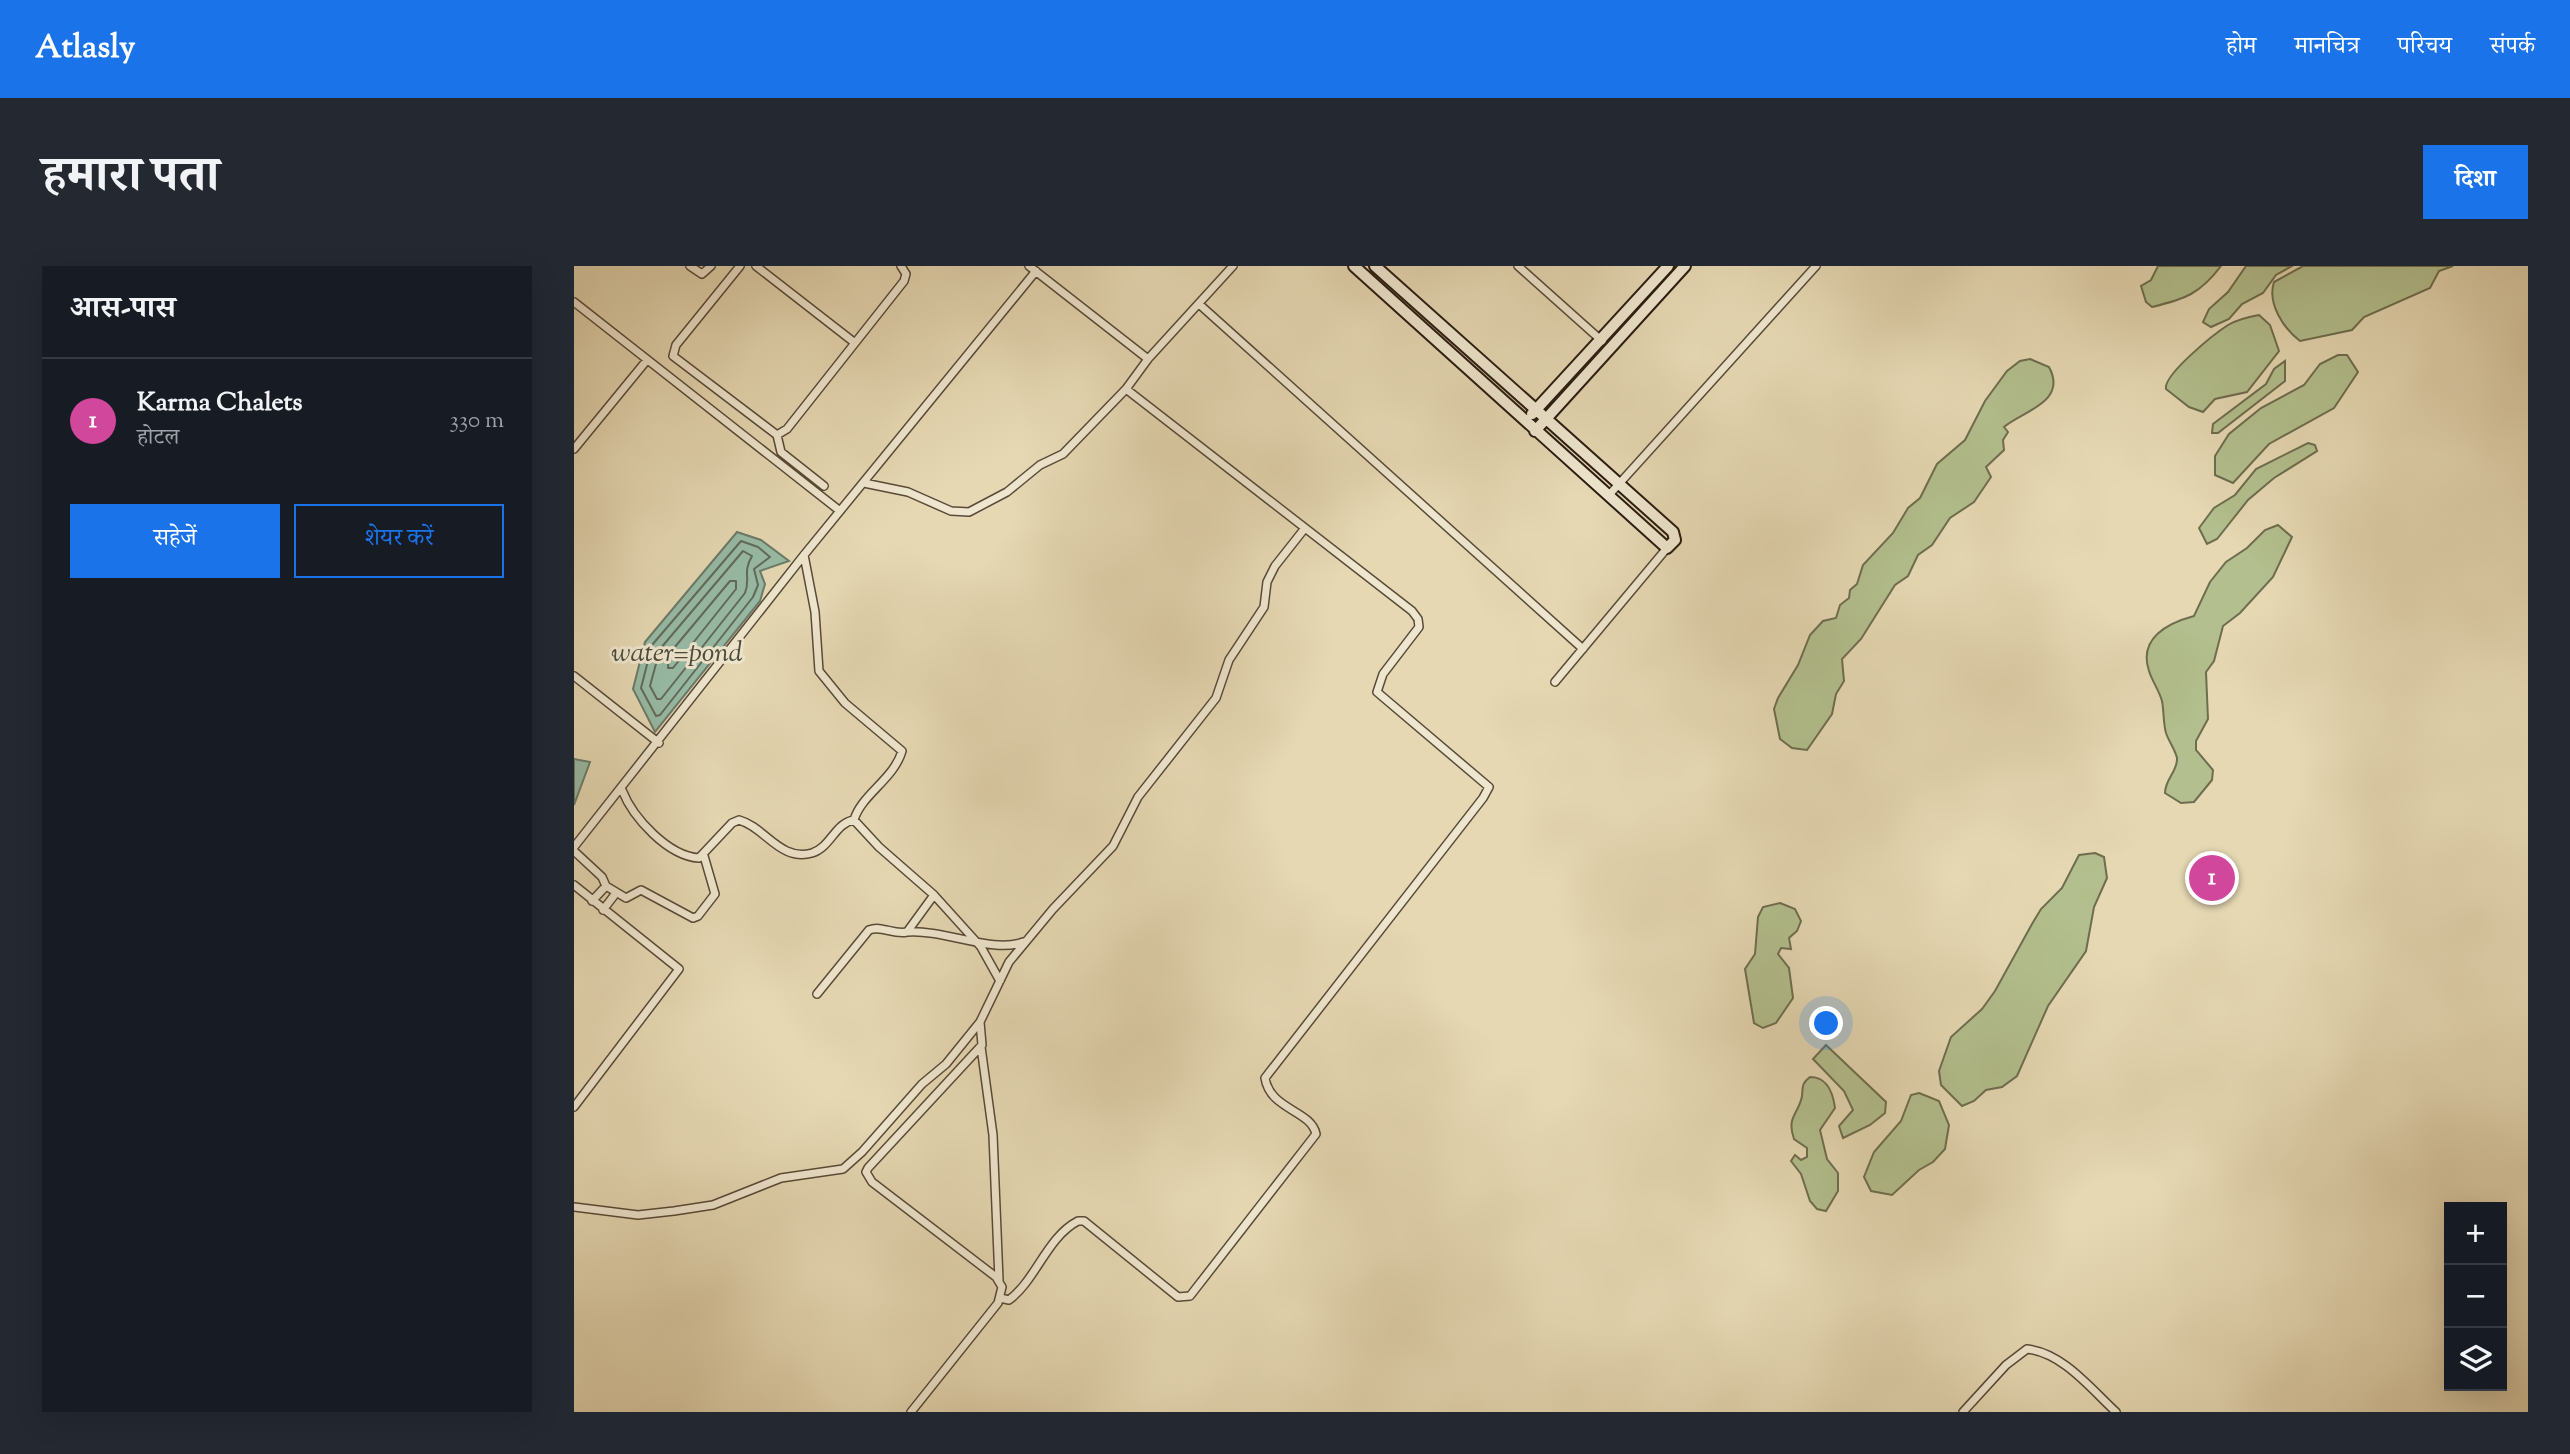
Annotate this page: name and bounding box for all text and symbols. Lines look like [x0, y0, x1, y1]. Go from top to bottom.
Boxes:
text: Atlasly [35, 25, 135, 73]
text: होम [2226, 30, 2256, 64]
text: मानचित्र [2294, 30, 2360, 64]
text: परिचय [2398, 30, 2452, 64]
text: संपर्क [2490, 30, 2535, 64]
text: हमारा पता [42, 143, 219, 213]
button: दिशा [2423, 145, 2528, 219]
text: आस-पास [70, 288, 176, 331]
text: Karma Chalets [137, 385, 303, 422]
text: 1 [89, 405, 97, 438]
text: 330 m [450, 405, 504, 438]
text: होटल [137, 422, 179, 455]
button: सहेजें [70, 504, 280, 578]
button: शेयर करें [294, 504, 504, 578]
water label: water=pond [611, 634, 743, 674]
pin: 1 [2189, 852, 2235, 904]
your location [1809, 1006, 1843, 1040]
map controls [2444, 1202, 2507, 1391]
button: + [2444, 1202, 2507, 1265]
button: − [2444, 1265, 2507, 1328]
button: layers [2444, 1328, 2507, 1391]

